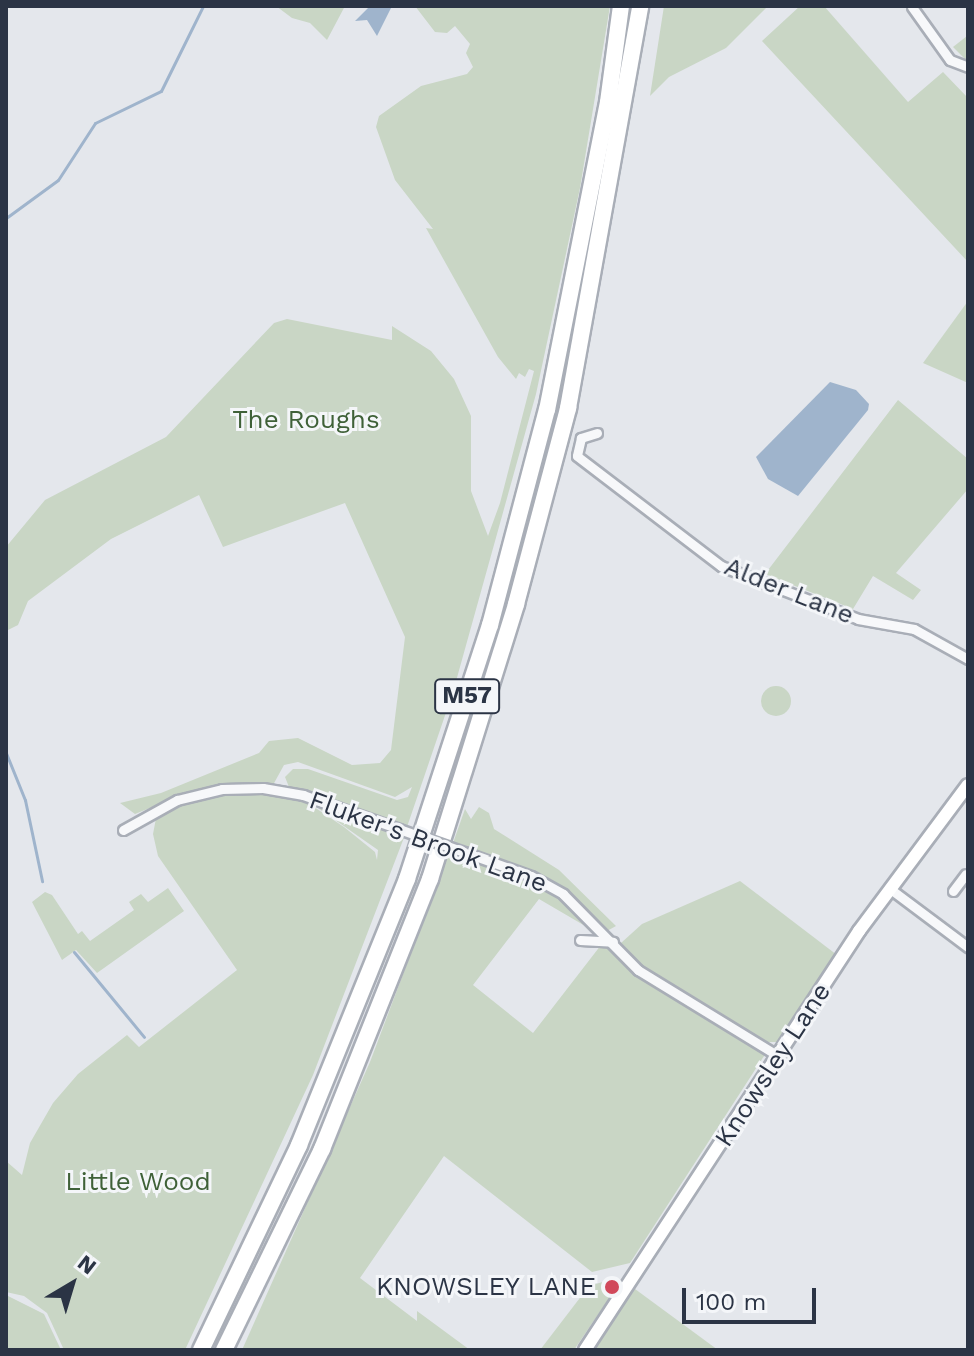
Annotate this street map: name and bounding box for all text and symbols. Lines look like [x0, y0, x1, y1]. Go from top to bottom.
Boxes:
park label: The Roughs [232, 404, 380, 436]
street label: Alder Lane [720, 551, 858, 631]
road number: M57 [433, 676, 501, 716]
street label: Fluker's Brook Lane [305, 784, 551, 900]
street label: Knowsley Lane [708, 977, 838, 1153]
park label: Little Wood [65, 1166, 211, 1198]
north arrow [32, 1244, 112, 1324]
text: N [73, 1250, 101, 1280]
place label: KNOWSLEY LANE [375, 1271, 596, 1303]
scale bar [686, 1272, 820, 1322]
marker: KNOWSLEY LANE [603, 1278, 621, 1296]
text: 100 m [696, 1288, 766, 1316]

